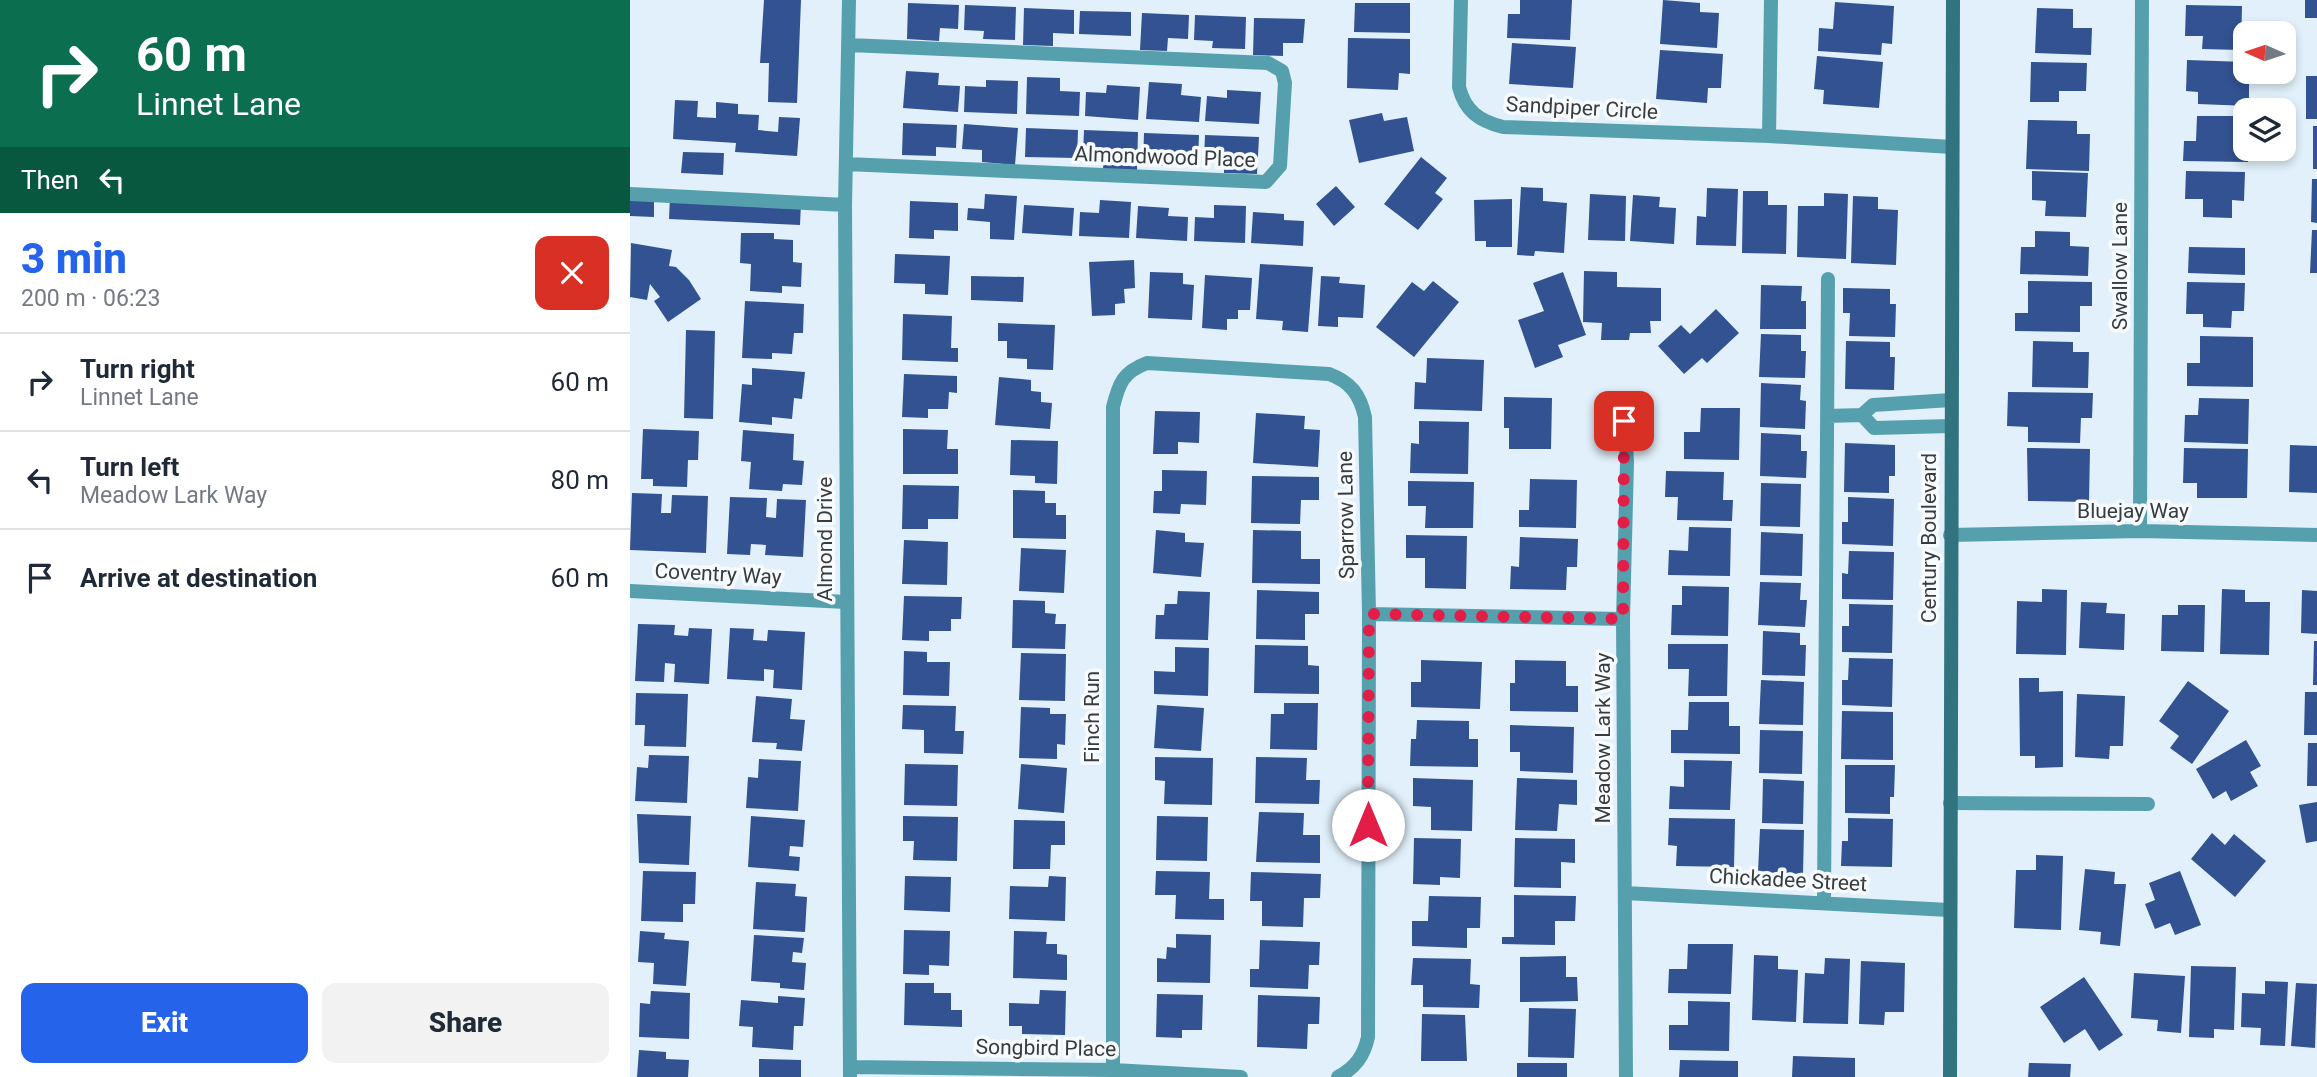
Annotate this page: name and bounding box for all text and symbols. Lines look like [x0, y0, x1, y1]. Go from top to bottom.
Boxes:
north arrow [2233, 21, 2296, 84]
map controls [2233, 21, 2296, 161]
text: 60 m [136, 26, 247, 83]
icon: right [21, 28, 112, 119]
text: Linnet Lane [136, 85, 301, 123]
street label: Sandpiper Circle [1505, 92, 1659, 124]
button: layers [2233, 98, 2296, 161]
street label: Almondwood Place [1074, 142, 1256, 172]
icon: left [93, 161, 131, 199]
text: Then [21, 165, 79, 195]
street label: Swallow Lane [2108, 202, 2132, 330]
text: 3 min [21, 234, 127, 283]
button: close [535, 236, 609, 310]
text: 200 m · 06:23 [21, 285, 160, 312]
text: Turn right [80, 354, 195, 384]
icon: right [21, 363, 59, 401]
text: 60 m [551, 367, 609, 397]
text: Linnet Lane [80, 384, 199, 411]
pin [1594, 391, 1654, 451]
icon: arrive [1605, 402, 1643, 440]
street label: Sparrow Lane [1333, 451, 1359, 579]
text: Turn left [80, 452, 179, 482]
street label: Century Boulevard [1917, 453, 1941, 623]
icon: left [21, 461, 59, 499]
text: 80 m [551, 465, 609, 495]
street label: Almond Drive [813, 476, 837, 602]
text: Meadow Lark Way [80, 482, 267, 509]
street label: Bluejay Way [2077, 499, 2189, 523]
icon: arrive [21, 559, 59, 597]
street label: Coventry Way [654, 559, 782, 589]
text: Arrive at destination [80, 563, 317, 593]
text: 60 m [551, 563, 609, 593]
street label: Meadow Lark Way [1591, 652, 1615, 823]
street label: Finch Run [1080, 671, 1104, 763]
position arrow [1331, 788, 1405, 862]
street label: Chickadee Street [1708, 864, 1868, 896]
button: Exit [21, 983, 308, 1063]
button: Share [322, 983, 609, 1063]
street label: Songbird Place [975, 1035, 1117, 1061]

